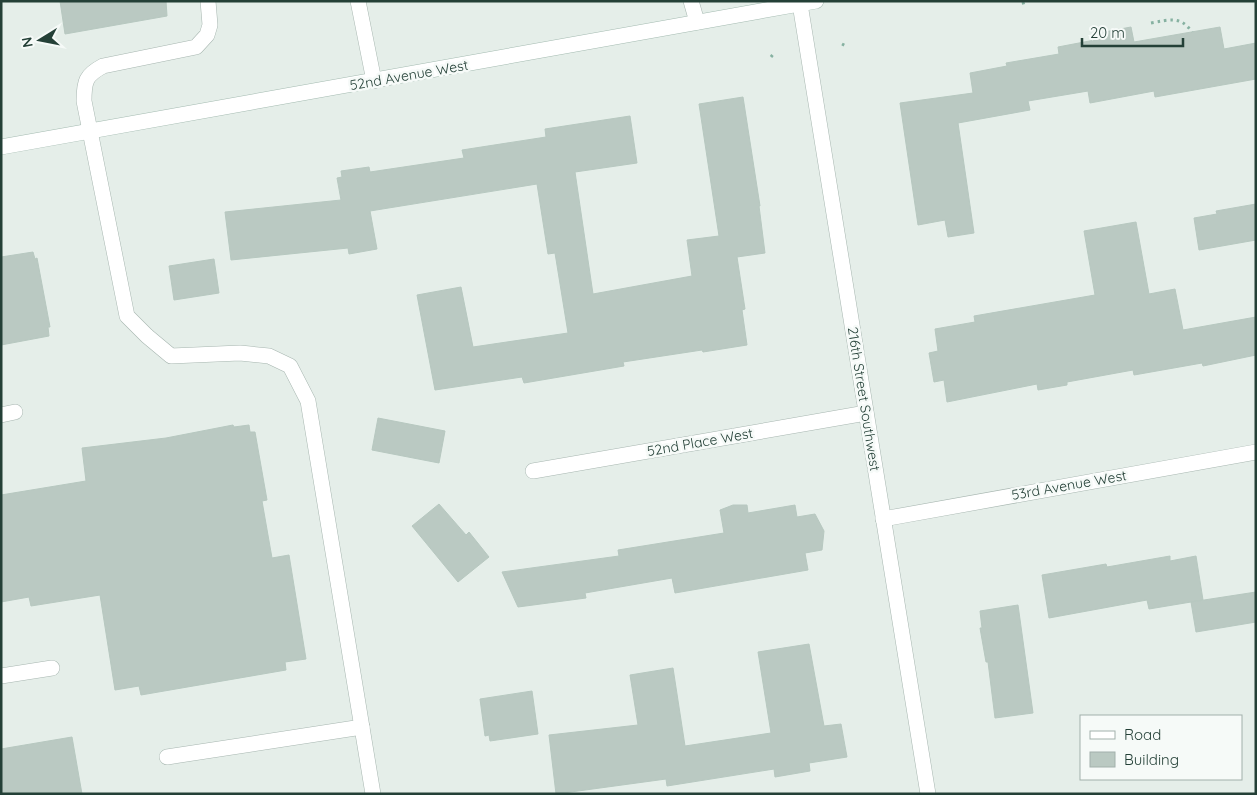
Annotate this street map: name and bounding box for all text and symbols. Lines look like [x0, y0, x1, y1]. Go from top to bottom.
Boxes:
north arrow [15, 15, 65, 65]
scale bar [1082, 15, 1183, 47]
text: 20 m [1090, 23, 1125, 42]
text: N [17, 36, 37, 49]
street label: 52nd Avenue West [348, 56, 470, 94]
street label: 216th Street Southwest [844, 326, 884, 473]
street label: 52nd Place West [646, 424, 755, 460]
street label: 53rd Avenue West [1010, 466, 1128, 504]
legend [1080, 715, 1242, 780]
text: Road [1124, 725, 1161, 744]
text: Building [1124, 750, 1179, 769]

